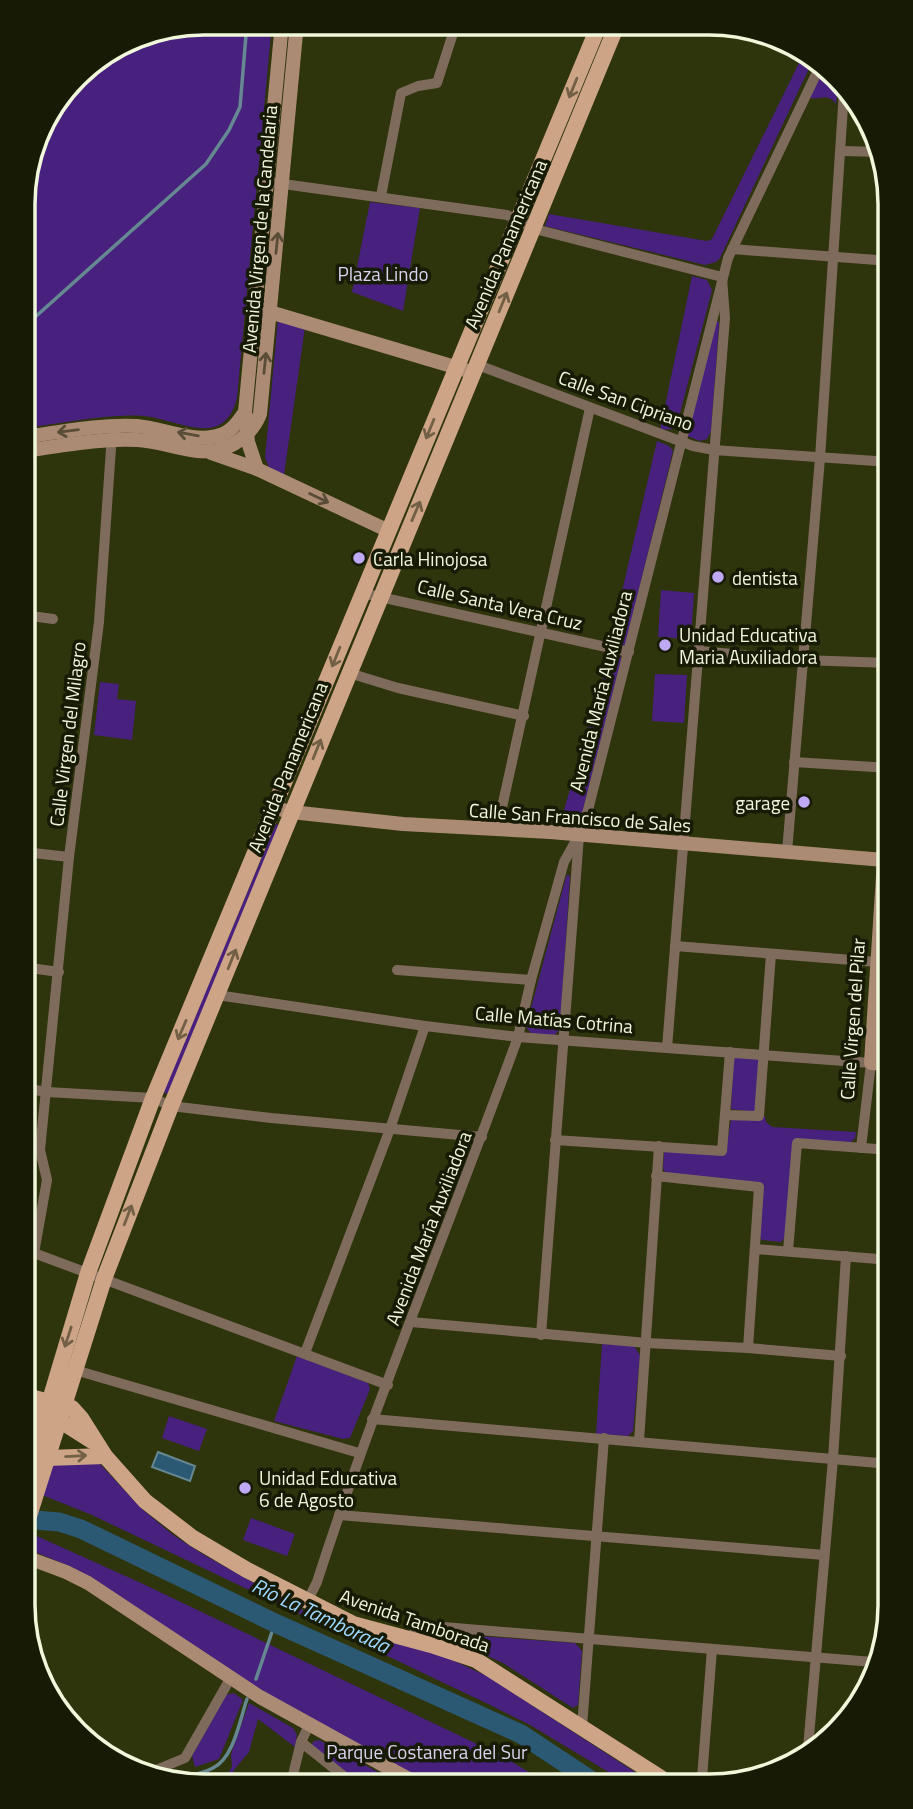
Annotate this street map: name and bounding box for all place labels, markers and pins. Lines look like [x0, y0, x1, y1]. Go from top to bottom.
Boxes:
place label: Carla Hinojosa [373, 544, 488, 573]
marker: Carla Hinojosa [351, 550, 367, 566]
place label: dentista [732, 563, 798, 592]
marker: dentista [710, 569, 726, 585]
place label: Unidad Educativa Maria Auxiliadora [679, 620, 818, 671]
marker: Unidad Educativa Maria Auxiliadora [657, 637, 673, 653]
place label: garage [735, 788, 790, 817]
marker: garage [796, 794, 812, 810]
place label: Unidad Educativa 6 de Agosto [259, 1463, 397, 1514]
marker: Unidad Educativa 6 de Agosto [237, 1480, 253, 1496]

